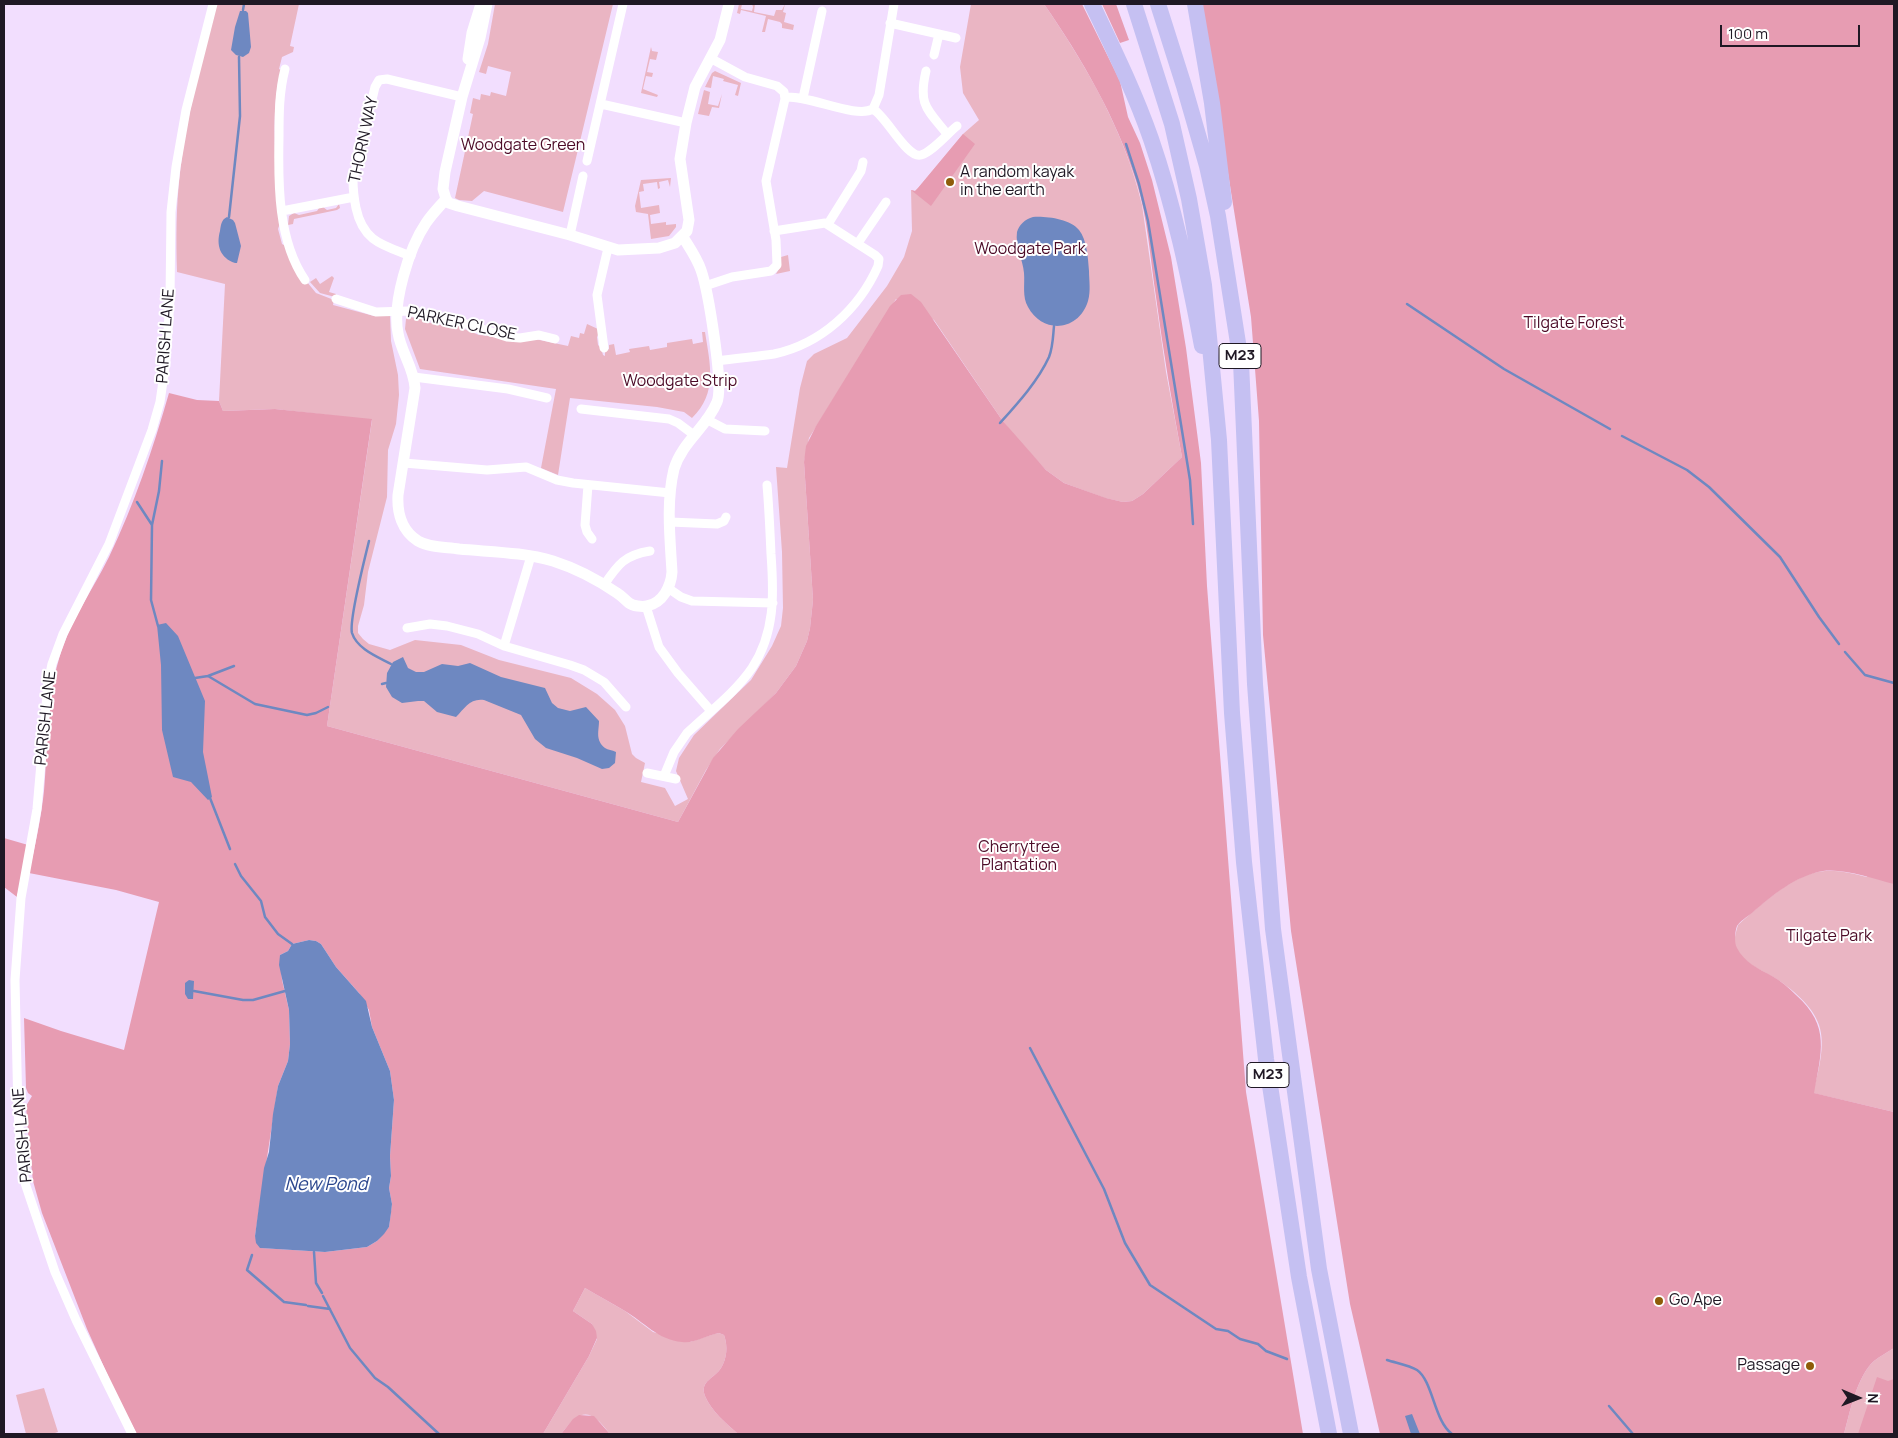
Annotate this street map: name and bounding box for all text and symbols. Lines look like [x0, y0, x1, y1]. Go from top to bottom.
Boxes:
scale bar [1723, 15, 1863, 47]
text: 100 m [1728, 23, 1768, 44]
street label: THORN WAY [345, 95, 383, 185]
park label: Woodgate Green [461, 136, 585, 156]
place label: A random kayak in the earth [960, 163, 1074, 201]
marker: A random kayak in the earth [944, 176, 956, 188]
park label: Woodgate Park [974, 240, 1086, 260]
street label: PARISH LANE [153, 288, 179, 384]
street label: PARKER CLOSE [406, 303, 518, 345]
park label: Tilgate Forest [1523, 314, 1625, 334]
road number: M23 [1219, 344, 1261, 368]
park label: Woodgate Strip [623, 372, 737, 392]
street label: PARISH LANE [31, 670, 61, 766]
park label: Cherrytree Plantation [978, 838, 1060, 876]
park label: Tilgate Park [1786, 927, 1872, 947]
road number: M23 [1247, 1062, 1289, 1088]
street label: PARISH LANE [9, 1087, 37, 1183]
water label: New Pond [285, 1174, 367, 1196]
place label: Go Ape [1669, 1291, 1722, 1311]
marker: Go Ape [1653, 1295, 1665, 1307]
place label: Passage [1737, 1356, 1800, 1376]
marker: Passage [1804, 1360, 1816, 1372]
north arrow [1833, 1373, 1883, 1423]
text: N [1864, 1393, 1883, 1403]

